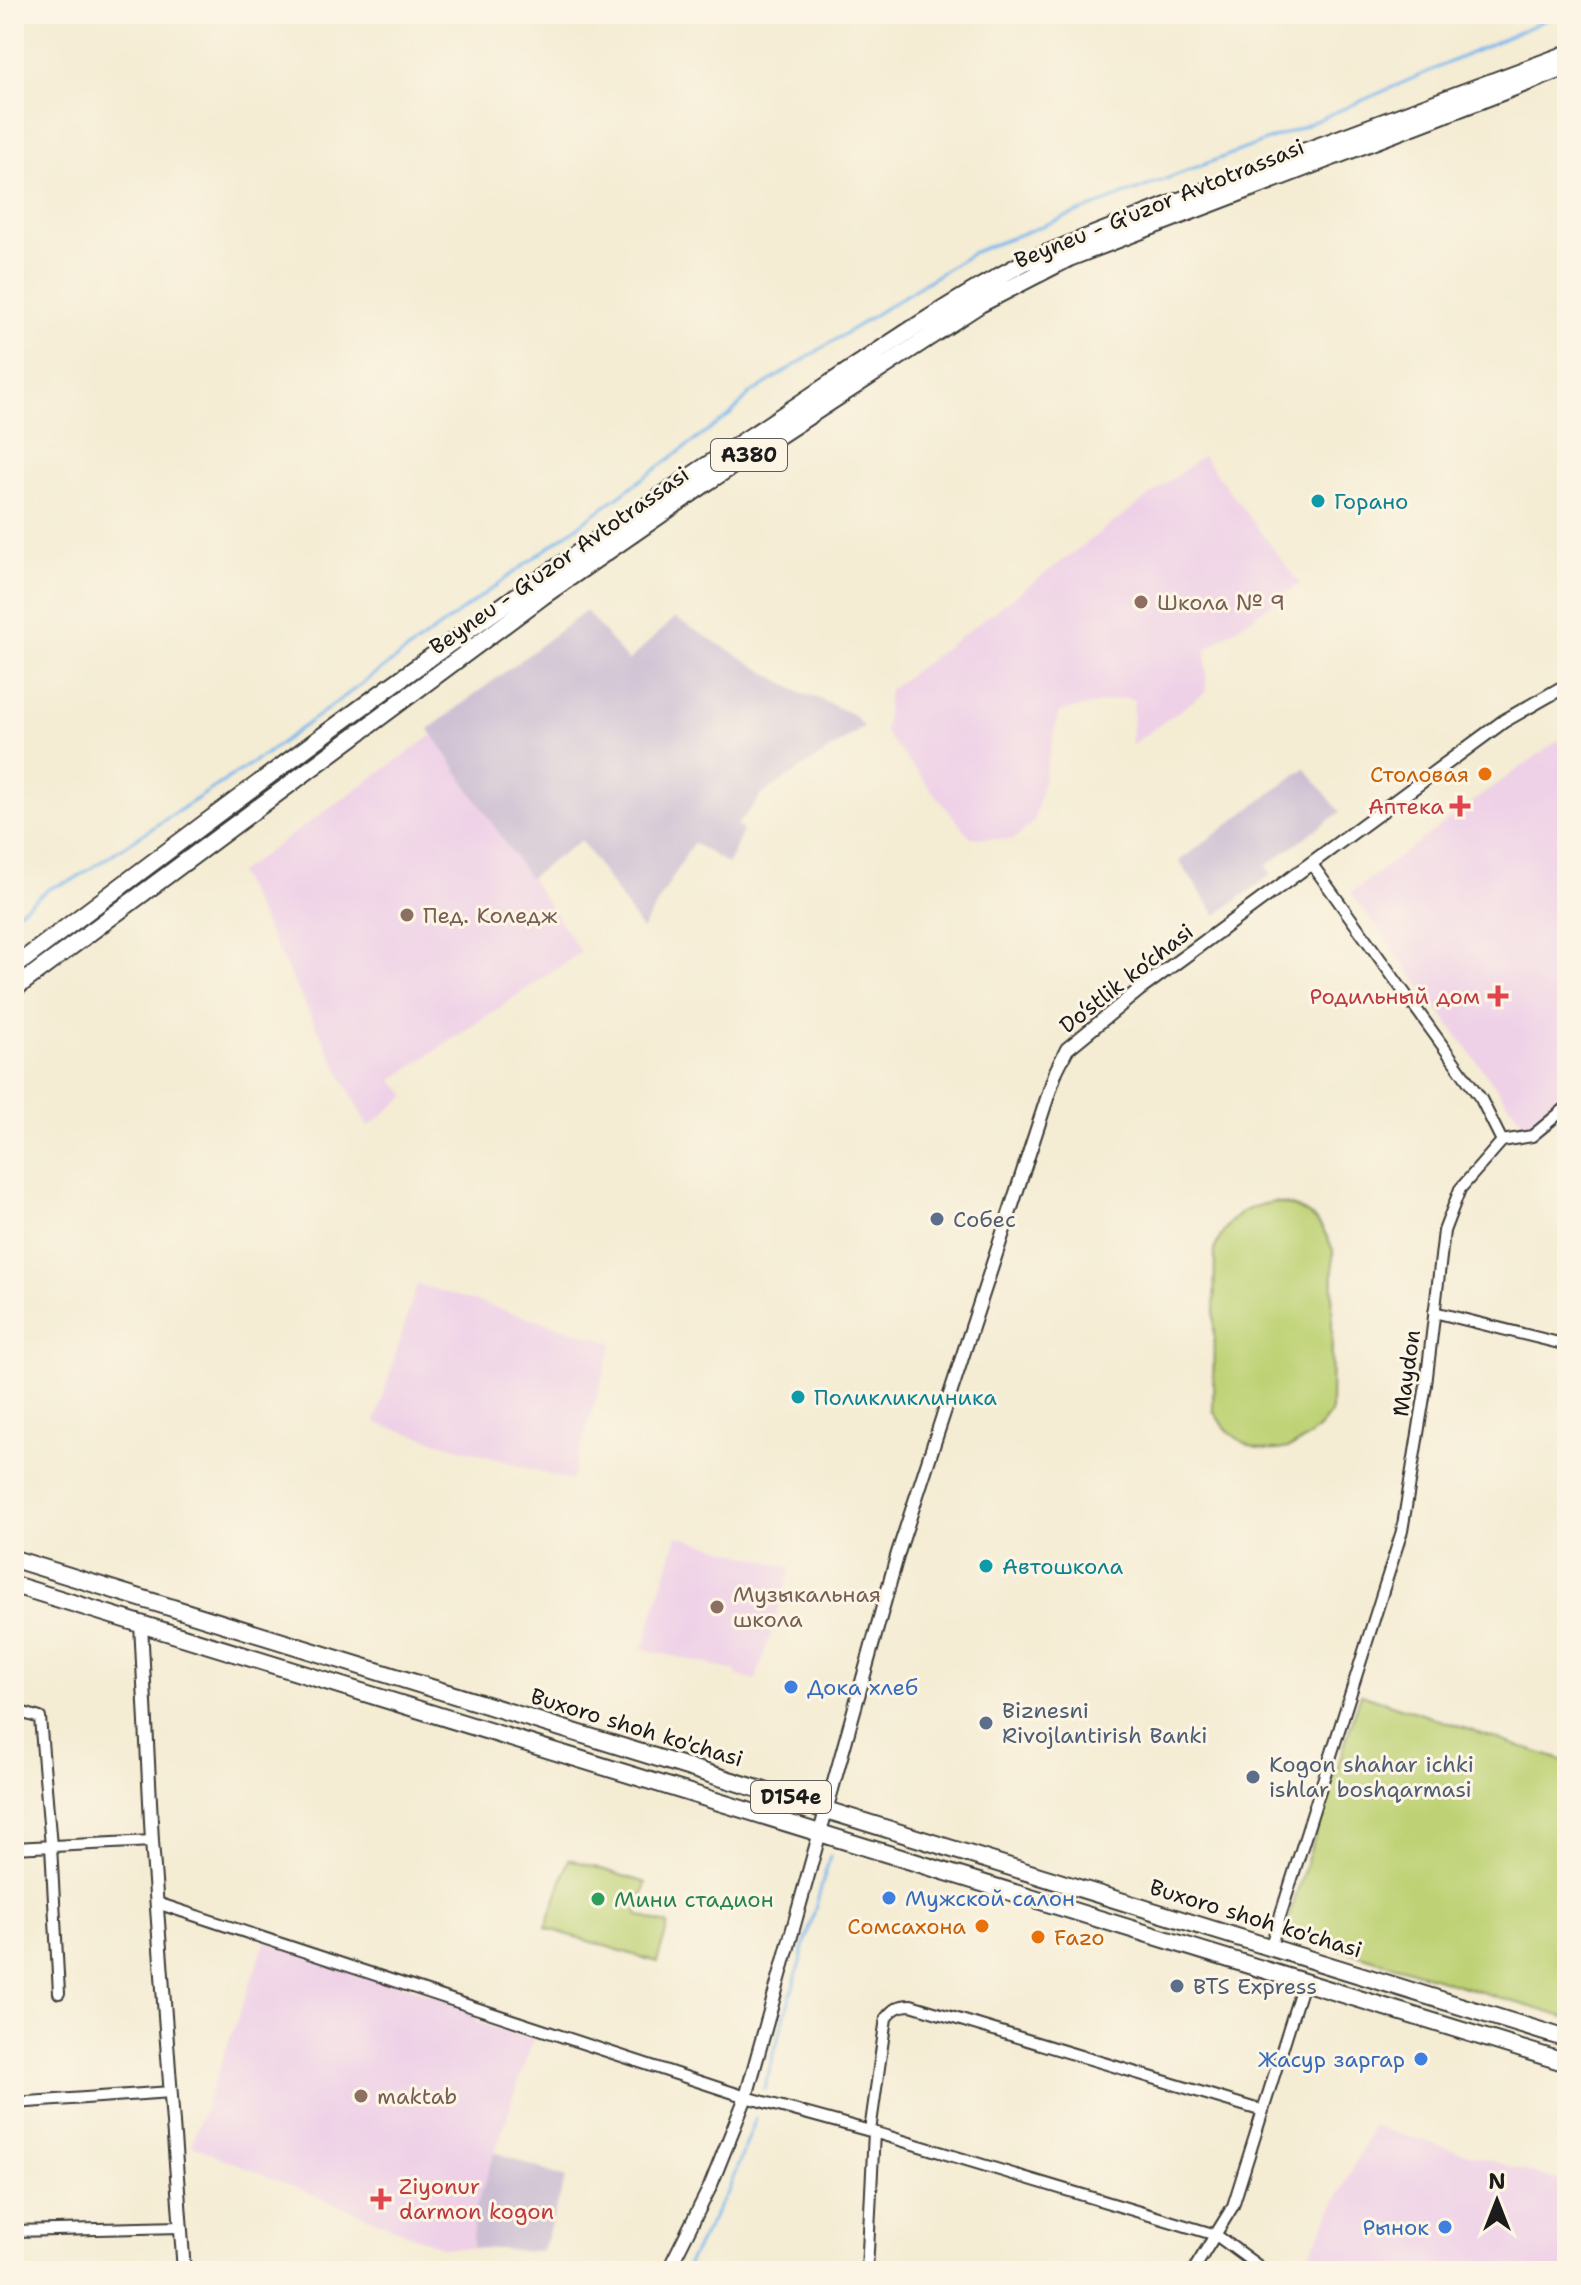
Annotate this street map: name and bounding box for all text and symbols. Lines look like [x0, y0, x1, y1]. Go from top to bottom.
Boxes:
street label: Beyneu - G'uzor Avtotrassasi [1010, 132, 1308, 275]
road number: A380 [711, 439, 787, 471]
street label: Beyneu - G'uzor Avtotrassasi [424, 460, 695, 661]
place label: Горано [1334, 487, 1408, 516]
marker: Горано [1309, 492, 1327, 510]
place label: Школа № 9 [1157, 588, 1285, 617]
marker: Школа № 9 [1132, 593, 1150, 611]
place label: Столовая [1370, 760, 1469, 789]
marker: Столовая [1476, 765, 1494, 783]
place label: Аптека [1368, 792, 1444, 821]
marker: Аптека [1451, 797, 1469, 815]
place label: Пед. Коледж [423, 901, 558, 930]
marker: Пед. Коледж [398, 906, 416, 924]
street label: Do‘stlik ko‘chasi [1053, 917, 1199, 1040]
place label: Родильный дом [1309, 982, 1480, 1011]
marker: Родильный дом [1487, 985, 1509, 1007]
place label: Собеc [953, 1205, 1016, 1234]
marker: Собеc [928, 1210, 946, 1228]
street label: Maydon [1386, 1328, 1427, 1418]
place label: Поликликлиника [814, 1383, 997, 1412]
marker: Поликликлиника [789, 1388, 807, 1406]
place label: Автошкола [1002, 1552, 1123, 1581]
marker: Автошкола [977, 1557, 995, 1575]
place label: Музыкальная школа [733, 1580, 881, 1634]
marker: Музыкальная школа [708, 1598, 726, 1616]
place label: Дока хлеб [807, 1673, 918, 1702]
marker: Дока хлеб [782, 1678, 800, 1696]
street label: Buxoro shoh ko'chasi [527, 1681, 747, 1774]
place label: Biznesni Rivojlantirish Banki [1002, 1696, 1208, 1750]
marker: Biznesni Rivojlantirish Banki [977, 1714, 995, 1732]
place label: Kogon shahar ichki ishlar boshqarmasi [1269, 1750, 1474, 1804]
marker: Kogon shahar ichki ishlar boshqarmasi [1244, 1768, 1262, 1786]
road number: D154e [751, 1781, 831, 1813]
street label: Buxoro shoh ko'chasi [1146, 1872, 1366, 1965]
place label: Мужской салон [905, 1884, 1075, 1913]
place label: Мини стадион [614, 1885, 774, 1914]
marker: Мужской салон [880, 1889, 898, 1907]
marker: Мини стадион [589, 1890, 607, 1908]
place label: Сомсахона [847, 1912, 966, 1941]
marker: Сомсахона [973, 1917, 991, 1935]
place label: Fazo [1054, 1923, 1105, 1952]
marker: Fazo [1029, 1928, 1047, 1946]
place label: BTS Express [1193, 1972, 1317, 2001]
marker: BTS Express [1168, 1977, 1186, 1995]
place label: Жасур заргар [1258, 2045, 1405, 2074]
marker: Жасур заргар [1412, 2050, 1430, 2068]
place label: maktab [377, 2082, 457, 2111]
marker: maktab [352, 2087, 370, 2105]
north arrow [1457, 2161, 1537, 2241]
text: N [1488, 2167, 1506, 2196]
place label: Ziyonur darmon kogon [399, 2172, 554, 2226]
marker: Ziyonur darmon kogon [370, 2188, 392, 2210]
place label: Рынок [1363, 2213, 1429, 2242]
marker: Рынок [1436, 2218, 1454, 2236]

